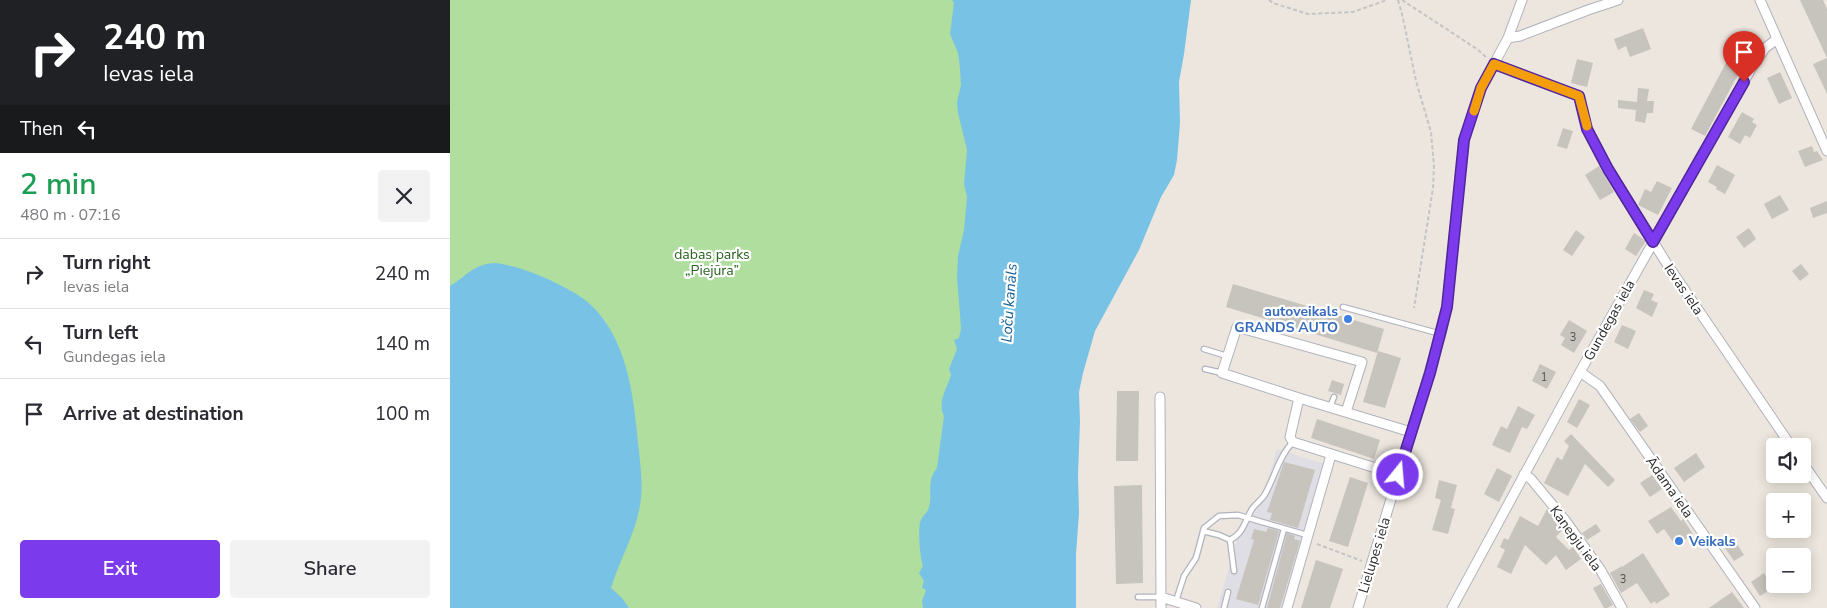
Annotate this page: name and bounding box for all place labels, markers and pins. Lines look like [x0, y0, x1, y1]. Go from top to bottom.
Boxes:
pin [1723, 31, 1765, 82]
place label: autoveikals GRANDS AUTO [1234, 302, 1338, 337]
marker: autoveikals GRANDS AUTO [1342, 313, 1354, 325]
place label: Veikals [1688, 532, 1736, 551]
marker: Veikals [1673, 535, 1685, 547]

